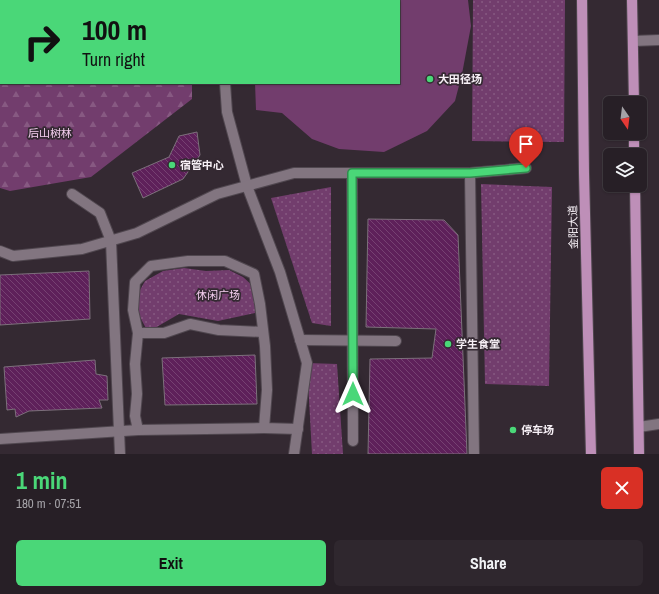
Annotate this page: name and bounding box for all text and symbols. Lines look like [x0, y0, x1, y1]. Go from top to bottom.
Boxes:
text: 100 m [82, 11, 147, 49]
icon: right [16, 16, 68, 68]
text: Turn right [82, 47, 145, 72]
place label: 大田径场 [438, 72, 482, 86]
marker: 大田径场 [425, 74, 435, 84]
north arrow [603, 96, 647, 140]
map controls [603, 96, 647, 192]
park label: 后山树林 [28, 126, 72, 140]
pin [509, 127, 543, 168]
icon: arrive [515, 133, 537, 155]
button: layers [603, 148, 647, 192]
place label: 宿管中心 [180, 158, 224, 172]
marker: 宿管中心 [167, 160, 177, 170]
street label: 金阳大道 [566, 205, 580, 249]
park label: 休闲广场 [196, 288, 240, 302]
place label: 学生食堂 [456, 337, 500, 351]
marker: 学生食堂 [443, 339, 453, 349]
position arrow [332, 373, 374, 415]
place label: 停车场 [521, 423, 554, 437]
marker: 停车场 [508, 425, 518, 435]
text: 1 min [16, 464, 67, 496]
button: close [601, 467, 643, 509]
text: 180 m · 07:51 [16, 495, 81, 512]
button: Exit [16, 540, 326, 586]
button: Share [334, 540, 643, 586]

